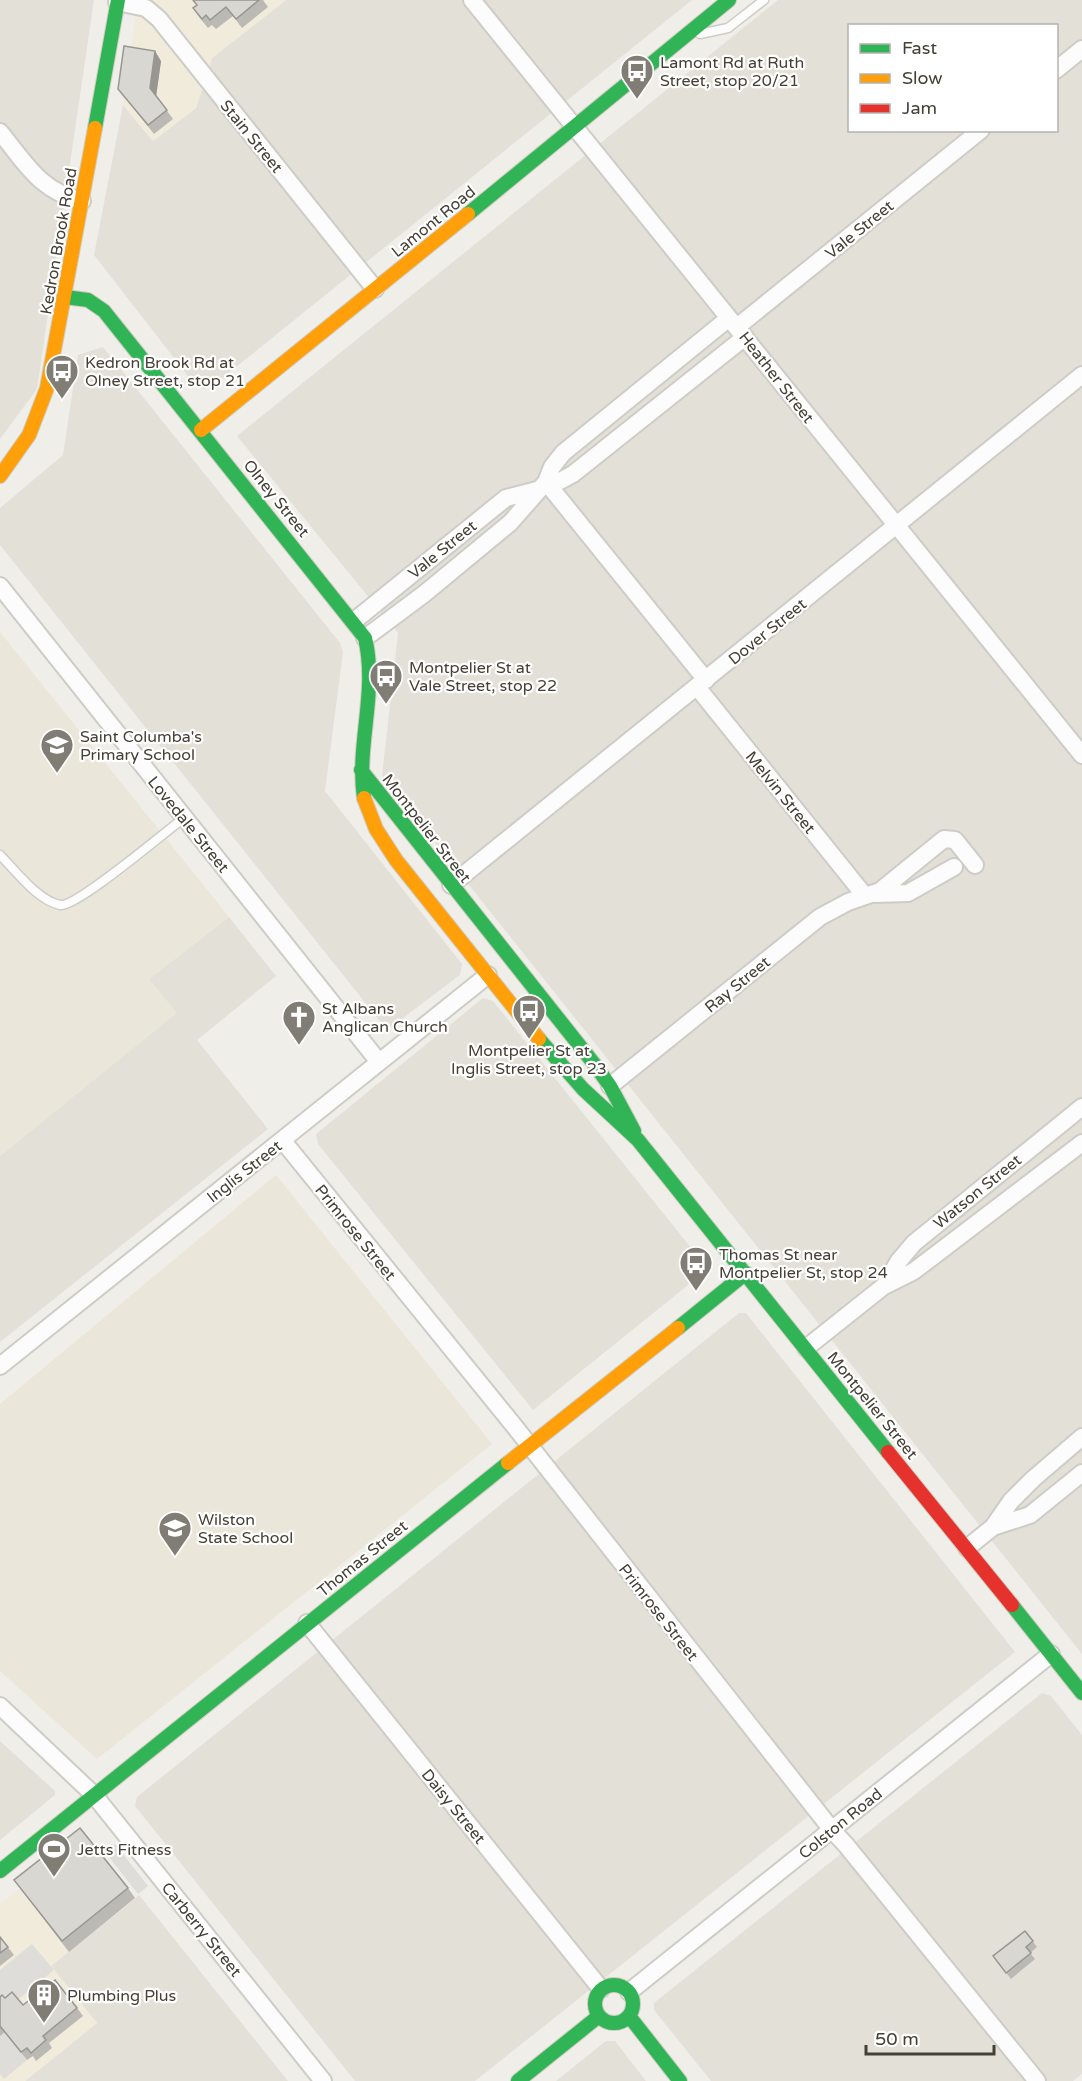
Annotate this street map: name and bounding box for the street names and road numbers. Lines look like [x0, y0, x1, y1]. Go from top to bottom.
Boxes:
street label: Stain Street [216, 96, 287, 177]
street label: Kedron Brook Road [36, 166, 82, 316]
street label: Lamont Road [387, 182, 480, 262]
street label: Vale Street [821, 196, 898, 263]
street label: Heather Street [734, 328, 818, 427]
street label: Olney Street [239, 456, 314, 541]
street label: Vale Street [404, 516, 481, 583]
street label: Dover Street [725, 594, 811, 669]
street label: Melvin Street [741, 747, 820, 838]
street label: Montpelier Street [377, 770, 475, 887]
street label: Lovedale Street [143, 772, 233, 877]
street label: Ray Street [701, 952, 775, 1017]
street label: Inglis Street [203, 1136, 286, 1207]
street label: Watson Street [930, 1150, 1026, 1233]
street label: Primrose Street [310, 1181, 400, 1285]
street label: Montpelier Street [823, 1348, 922, 1464]
street label: Thomas Street [313, 1516, 412, 1601]
street label: Primrose Street [614, 1560, 702, 1665]
street label: Daisy Street [417, 1765, 490, 1848]
street label: Colston Road [795, 1784, 887, 1864]
street label: Carberry Street [157, 1878, 246, 1981]

